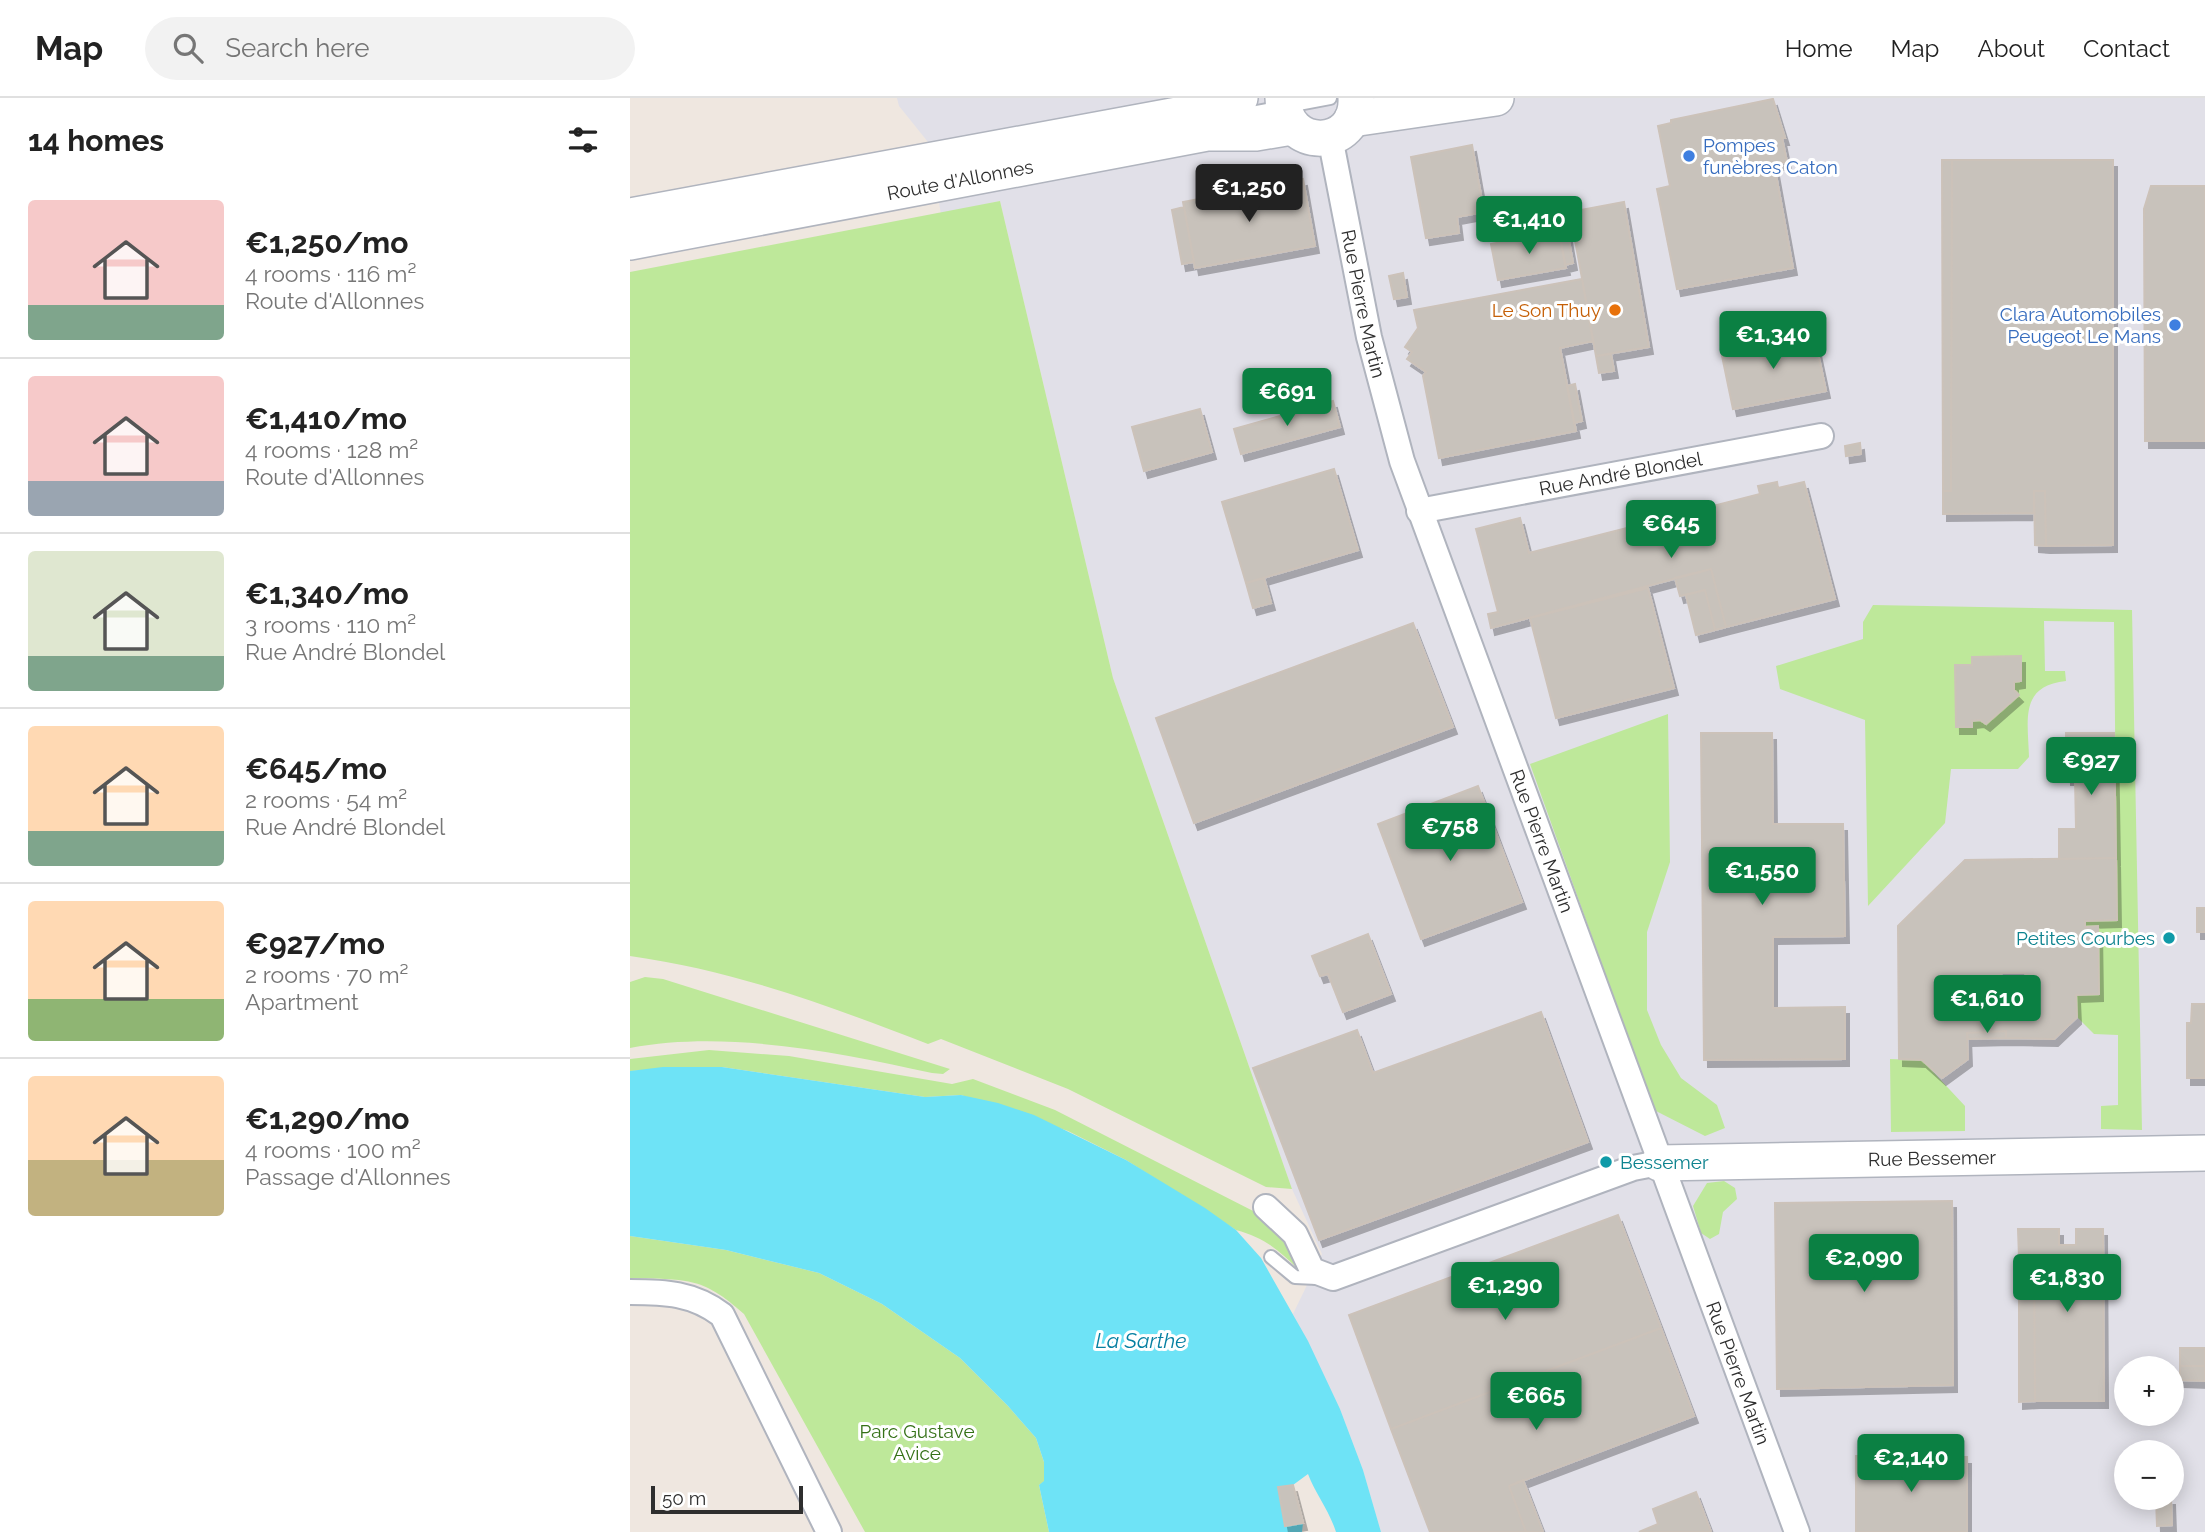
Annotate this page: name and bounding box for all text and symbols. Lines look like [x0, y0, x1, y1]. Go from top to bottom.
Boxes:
search box [145, 17, 635, 80]
text: Map [35, 29, 103, 68]
icon: search [169, 29, 207, 67]
text: Search here [225, 33, 370, 63]
text: Home [1785, 34, 1853, 63]
text: Map [1891, 34, 1939, 63]
text: About [1977, 34, 2045, 63]
text: Contact [2083, 34, 2170, 63]
icon: filters [564, 121, 602, 159]
text: 14 homes [28, 123, 164, 158]
place label: Pompes funèbres Caton [1703, 134, 1838, 178]
marker: Pompes funèbres Caton [1681, 148, 1697, 164]
street label: Route d'Allonnes [885, 155, 1035, 204]
pin: €1,250 [1192, 164, 1306, 224]
text: €1,250 [1212, 173, 1286, 200]
pin: €1,410 [1472, 197, 1586, 256]
text: €1,410 [1492, 205, 1566, 232]
text: €1,250/mo [245, 225, 408, 260]
icon: home [84, 228, 168, 312]
street label: Rue Pierre Martin [1337, 228, 1390, 380]
text: 4 rooms · 116 m² [245, 260, 416, 287]
text: Route d'Allonnes [245, 287, 424, 314]
place label: Le Son Thuy [1492, 299, 1601, 321]
marker: Le Son Thuy [1607, 302, 1623, 318]
place label: Clara Automobiles Peugeot Le Mans [2000, 303, 2161, 347]
pin: €1,340 [1716, 312, 1830, 371]
marker: Clara Automobiles Peugeot Le Mans [2167, 317, 2183, 333]
text: €1,340 [1735, 320, 1811, 347]
pin: €691 [1246, 368, 1328, 428]
text: €691 [1258, 377, 1316, 404]
text: €1,410/mo [245, 401, 407, 436]
icon: home [84, 404, 168, 488]
text: 4 rooms · 128 m² [245, 436, 418, 463]
street label: Rue André Blondel [1537, 447, 1705, 499]
text: Route d'Allonnes [245, 463, 424, 490]
pin: €645 [1630, 500, 1712, 560]
text: €645 [1642, 509, 1700, 536]
text: €1,340/mo [245, 576, 409, 611]
icon: home [84, 579, 168, 663]
text: 3 rooms · 110 m² [245, 611, 416, 638]
text: Rue André Blondel [245, 638, 445, 665]
pin: €927 [2050, 738, 2132, 797]
text: €927 [2062, 746, 2120, 773]
text: €645/mo [245, 751, 387, 786]
icon: home [84, 754, 168, 838]
street label: Rue Pierre Martin [1506, 766, 1579, 916]
text: 2 rooms · 54 m² [245, 786, 407, 813]
pin: €758 [1409, 804, 1491, 863]
text: €758 [1421, 812, 1479, 839]
text: Rue André Blondel [245, 813, 445, 840]
pin: €1,550 [1705, 848, 1819, 907]
text: €1,550 [1725, 856, 1799, 883]
text: €927/mo [245, 926, 385, 961]
place label: Petites Courbes [2016, 927, 2155, 949]
icon: home [84, 929, 168, 1013]
marker: Petites Courbes [2161, 930, 2177, 946]
text: 2 rooms · 70 m² [245, 961, 408, 988]
pin: €1,610 [1930, 976, 2044, 1035]
text: €1,610 [1950, 984, 2024, 1011]
text: Apartment [245, 988, 359, 1015]
text: €1,290/mo [245, 1101, 410, 1136]
icon: home [84, 1104, 168, 1188]
text: 4 rooms · 100 m² [245, 1136, 421, 1163]
street label: Rue Bessemer [1868, 1146, 1997, 1170]
place label: Bessemer [1620, 1151, 1709, 1173]
marker: Bessemer [1598, 1154, 1614, 1170]
text: Passage d'Allonnes [245, 1163, 451, 1190]
pin: €2,090 [1807, 1234, 1921, 1294]
text: €2,090 [1825, 1243, 1903, 1270]
pin: €1,830 [2010, 1254, 2124, 1314]
pin: €1,290 [1448, 1262, 1562, 1322]
text: €1,830 [2029, 1263, 2105, 1290]
text: €1,290 [1467, 1271, 1543, 1298]
street label: Rue Pierre Martin [1702, 1298, 1775, 1448]
water label: La Sarthe [1096, 1328, 1186, 1353]
map controls [2114, 1356, 2184, 1510]
button: + [2114, 1356, 2184, 1426]
pin: €665 [1495, 1372, 1577, 1432]
text: €665 [1506, 1381, 1566, 1408]
park label: Parc Gustave Avice [859, 1420, 975, 1464]
pin: €2,140 [1854, 1434, 1968, 1494]
button: − [2114, 1440, 2184, 1510]
text: €2,140 [1873, 1443, 1949, 1470]
scale bar [651, 1483, 803, 1515]
text: 50 m [662, 1487, 706, 1509]

